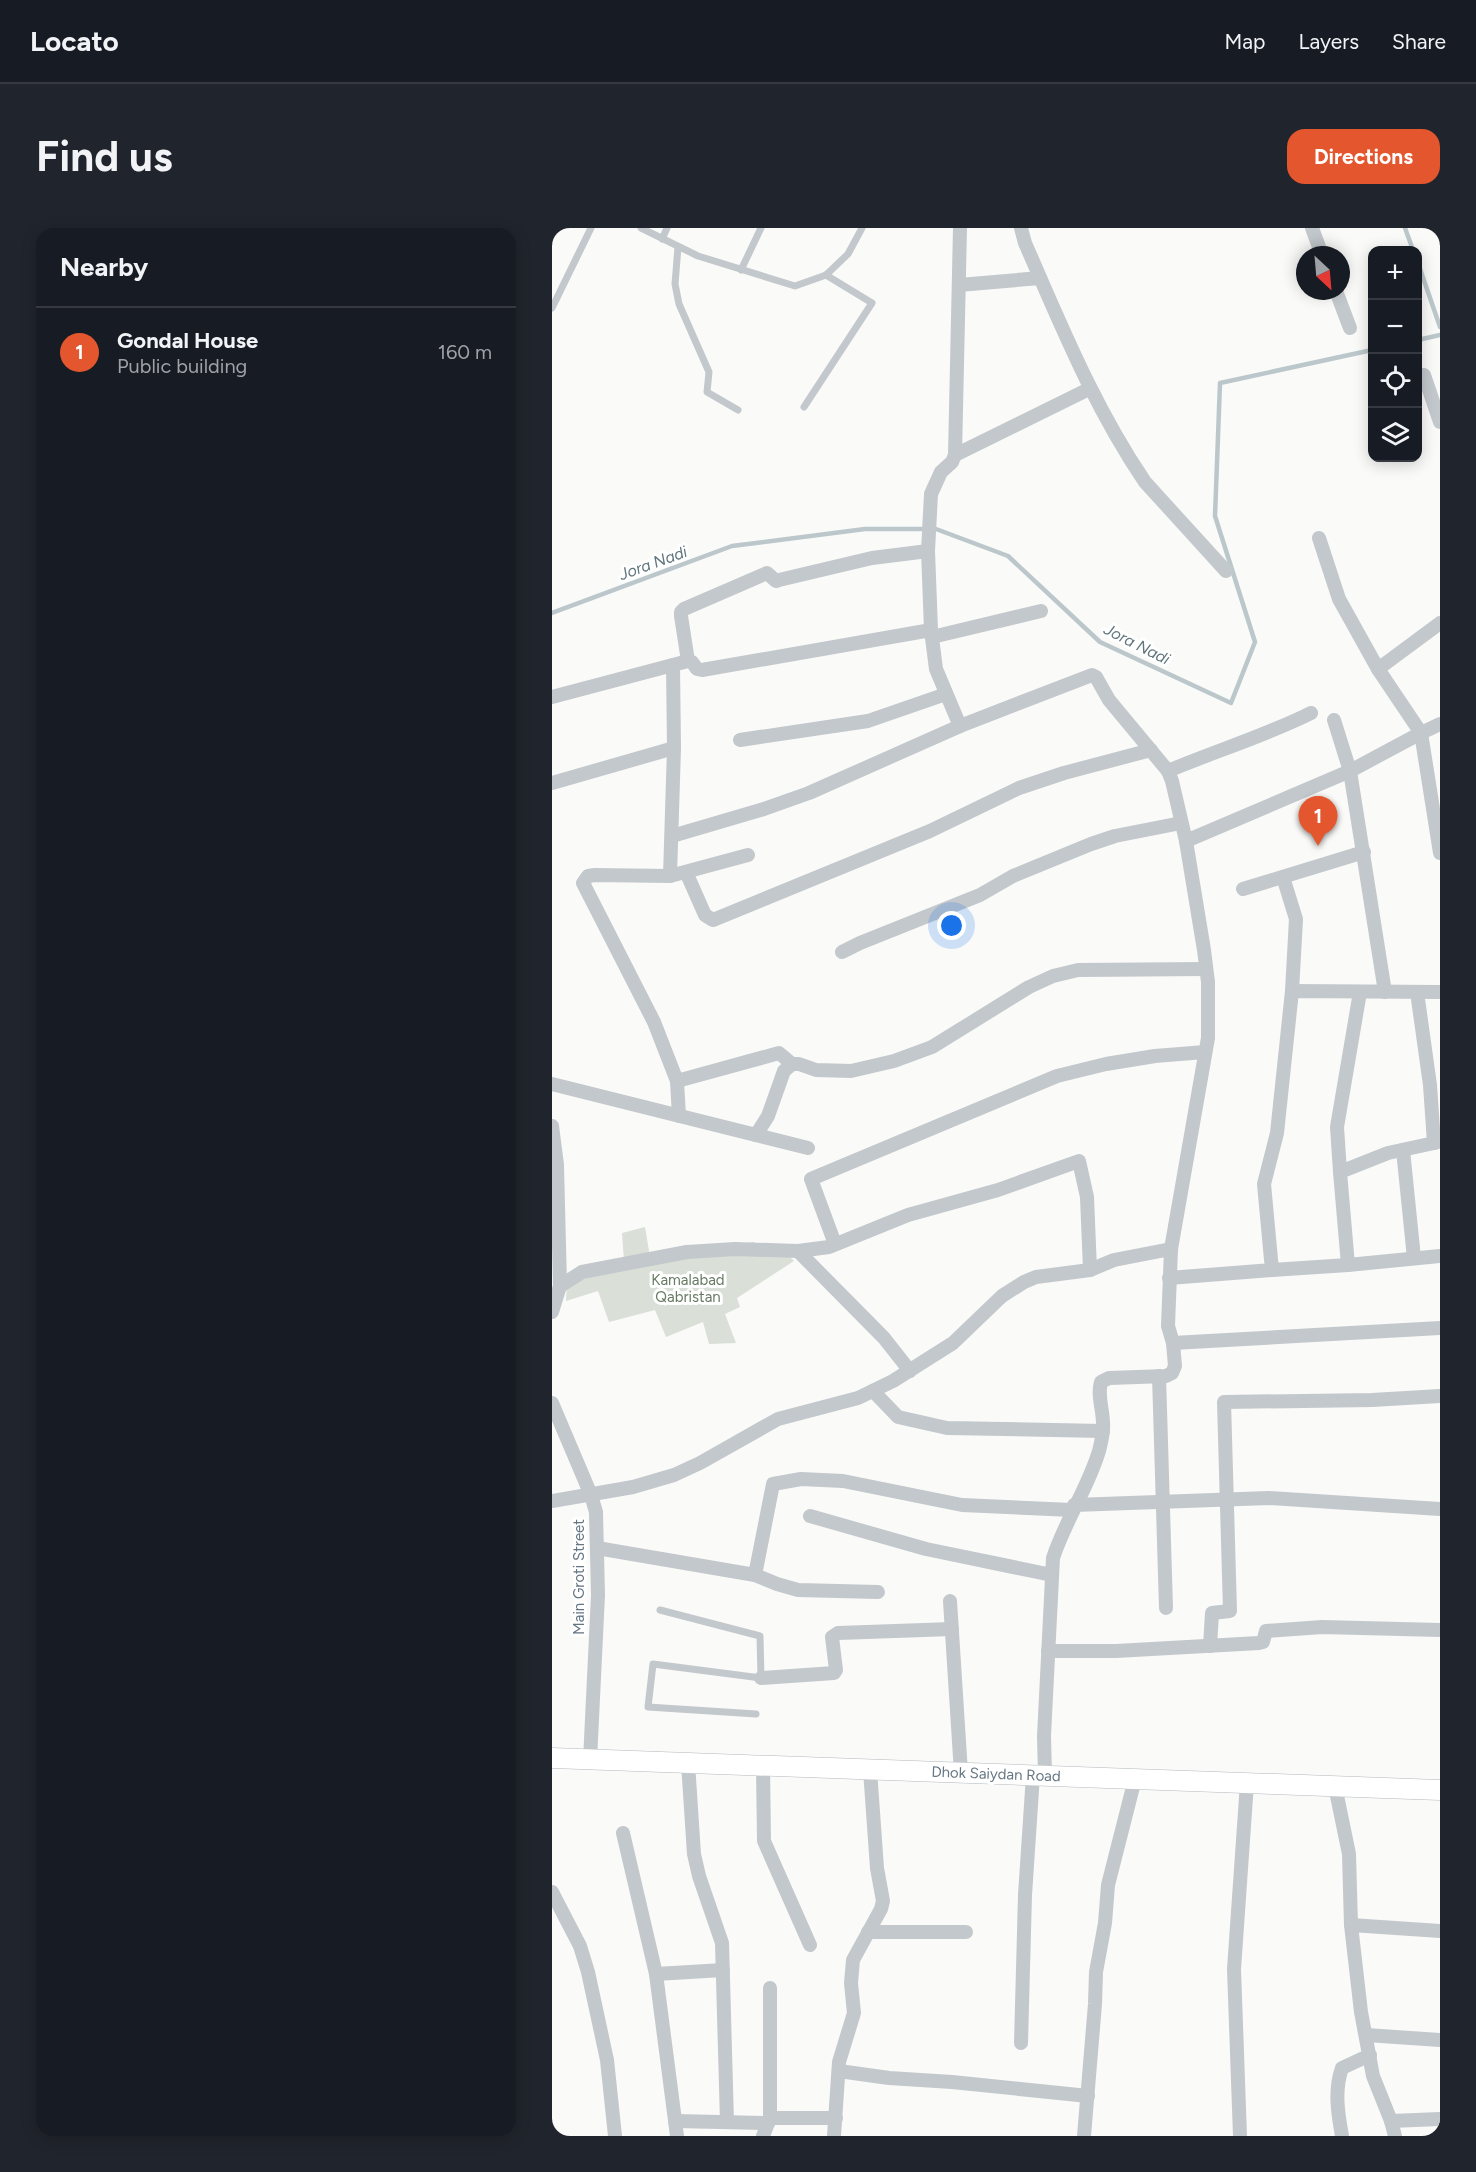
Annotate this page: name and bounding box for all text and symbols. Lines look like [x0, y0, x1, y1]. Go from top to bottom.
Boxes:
text: Locato [30, 24, 119, 58]
text: Map [1225, 29, 1265, 54]
text: Layers [1298, 29, 1359, 54]
text: Share [1392, 29, 1446, 54]
button: Directions [1287, 129, 1440, 184]
text: Find us [36, 131, 173, 182]
north arrow [1296, 246, 1350, 300]
map controls [1368, 246, 1422, 462]
button: + [1368, 246, 1422, 300]
text: Nearby [60, 251, 148, 283]
button: − [1368, 300, 1422, 354]
text: Gondal House [117, 327, 258, 354]
text: 1 [75, 340, 84, 364]
text: 160 m [438, 340, 492, 364]
text: Public building [117, 354, 247, 378]
button: locate [1368, 354, 1422, 408]
button: layers [1368, 408, 1422, 462]
water label: Jora Nadi [615, 542, 690, 584]
water label: Jora Nadi [1100, 619, 1173, 669]
pin: 1 [1298, 796, 1338, 846]
your location [937, 911, 966, 940]
park label: Kamalabad Qabristan [651, 1271, 725, 1306]
street label: Main Groti Street [570, 1519, 588, 1635]
street label: Dhok Saiydan Road [931, 1763, 1061, 1785]

